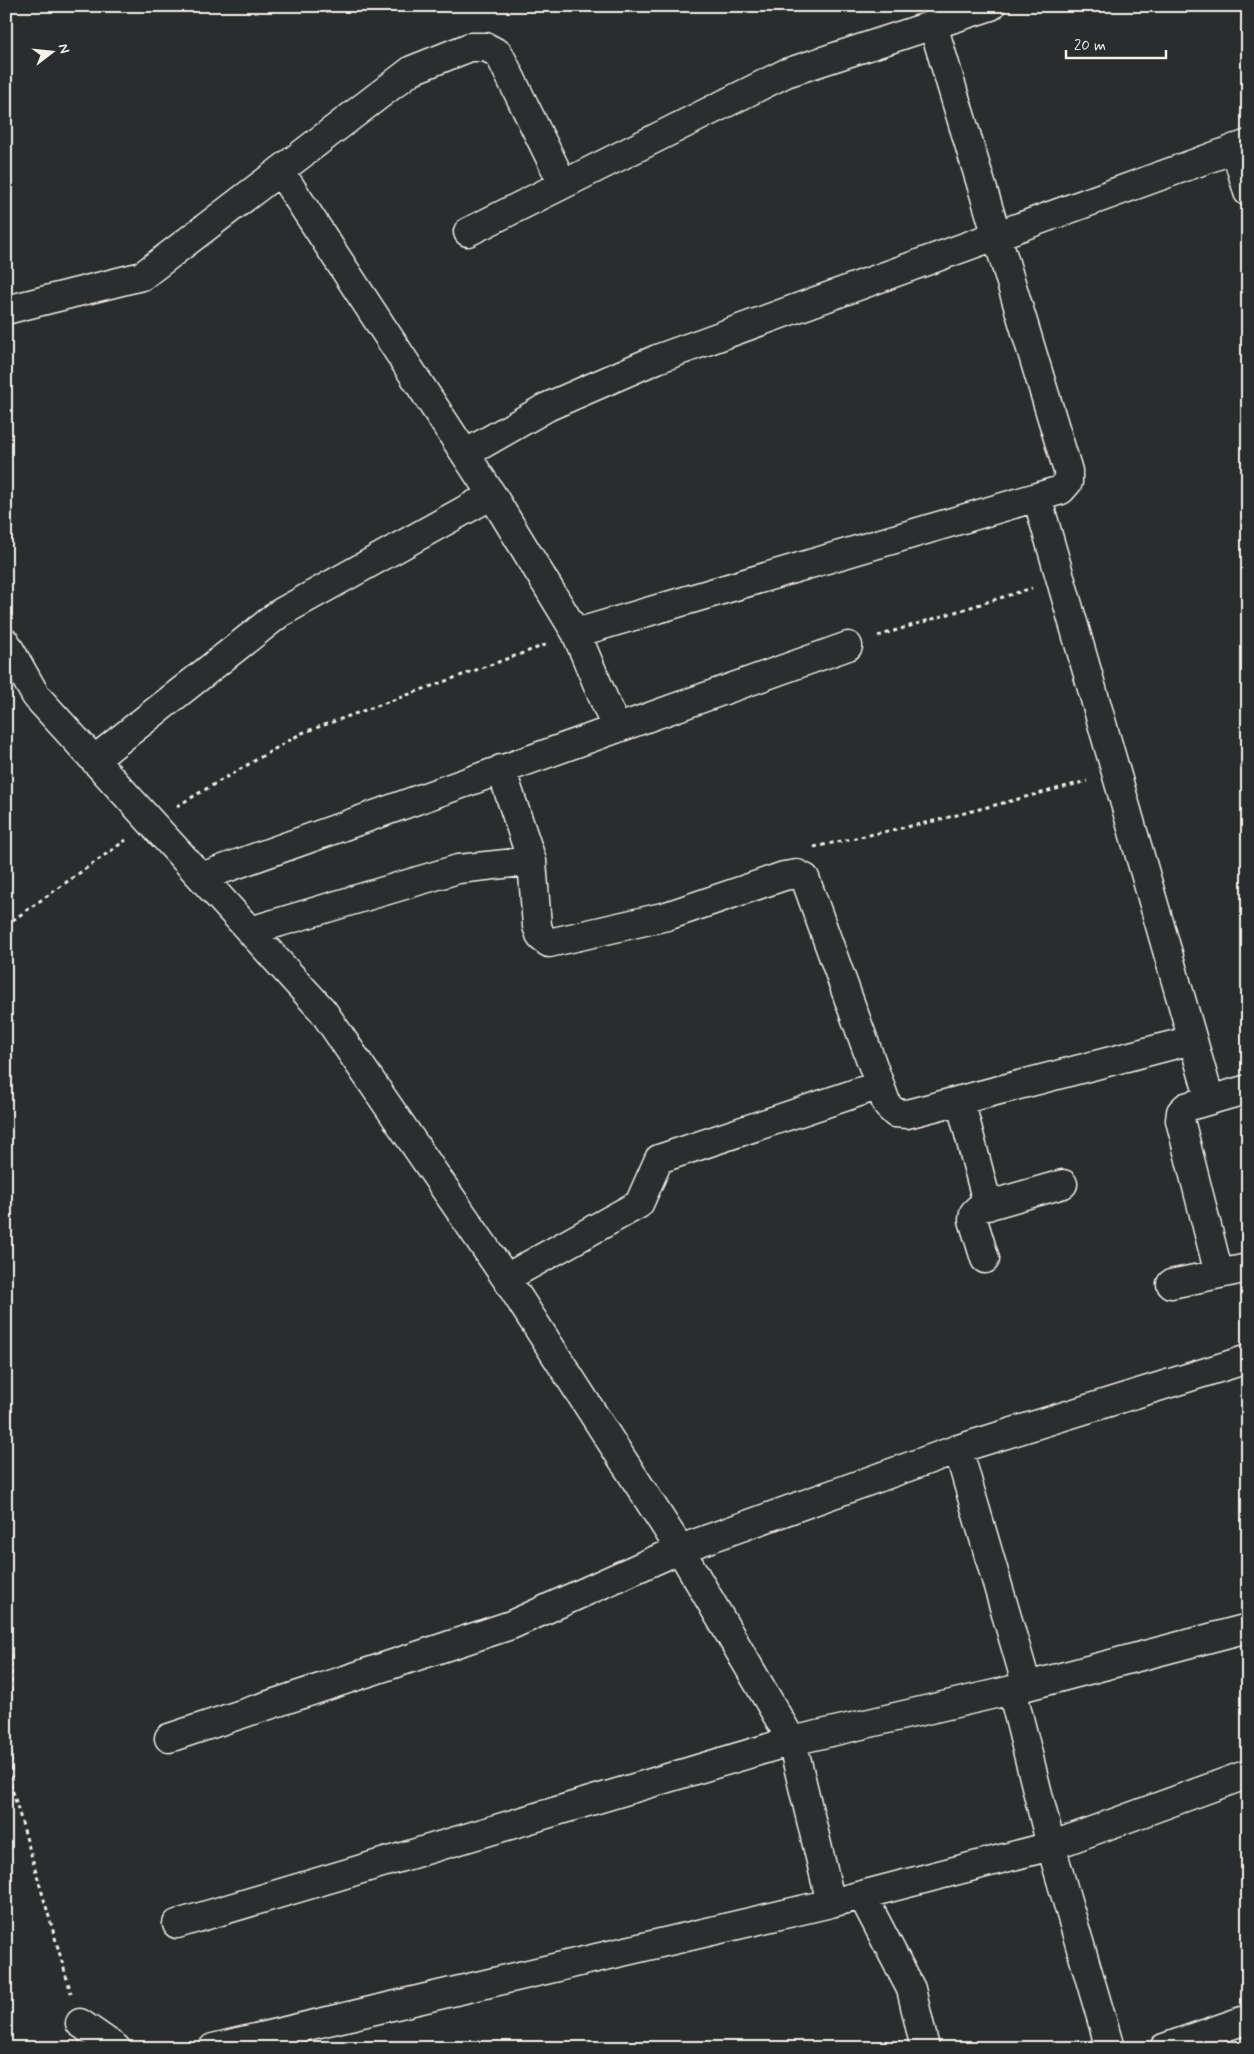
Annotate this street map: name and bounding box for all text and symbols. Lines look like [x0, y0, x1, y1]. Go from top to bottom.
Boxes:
north arrow [28, 28, 78, 78]
scale bar [1066, 28, 1166, 60]
text: 20 m [1074, 36, 1106, 56]
text: N [54, 42, 73, 56]

